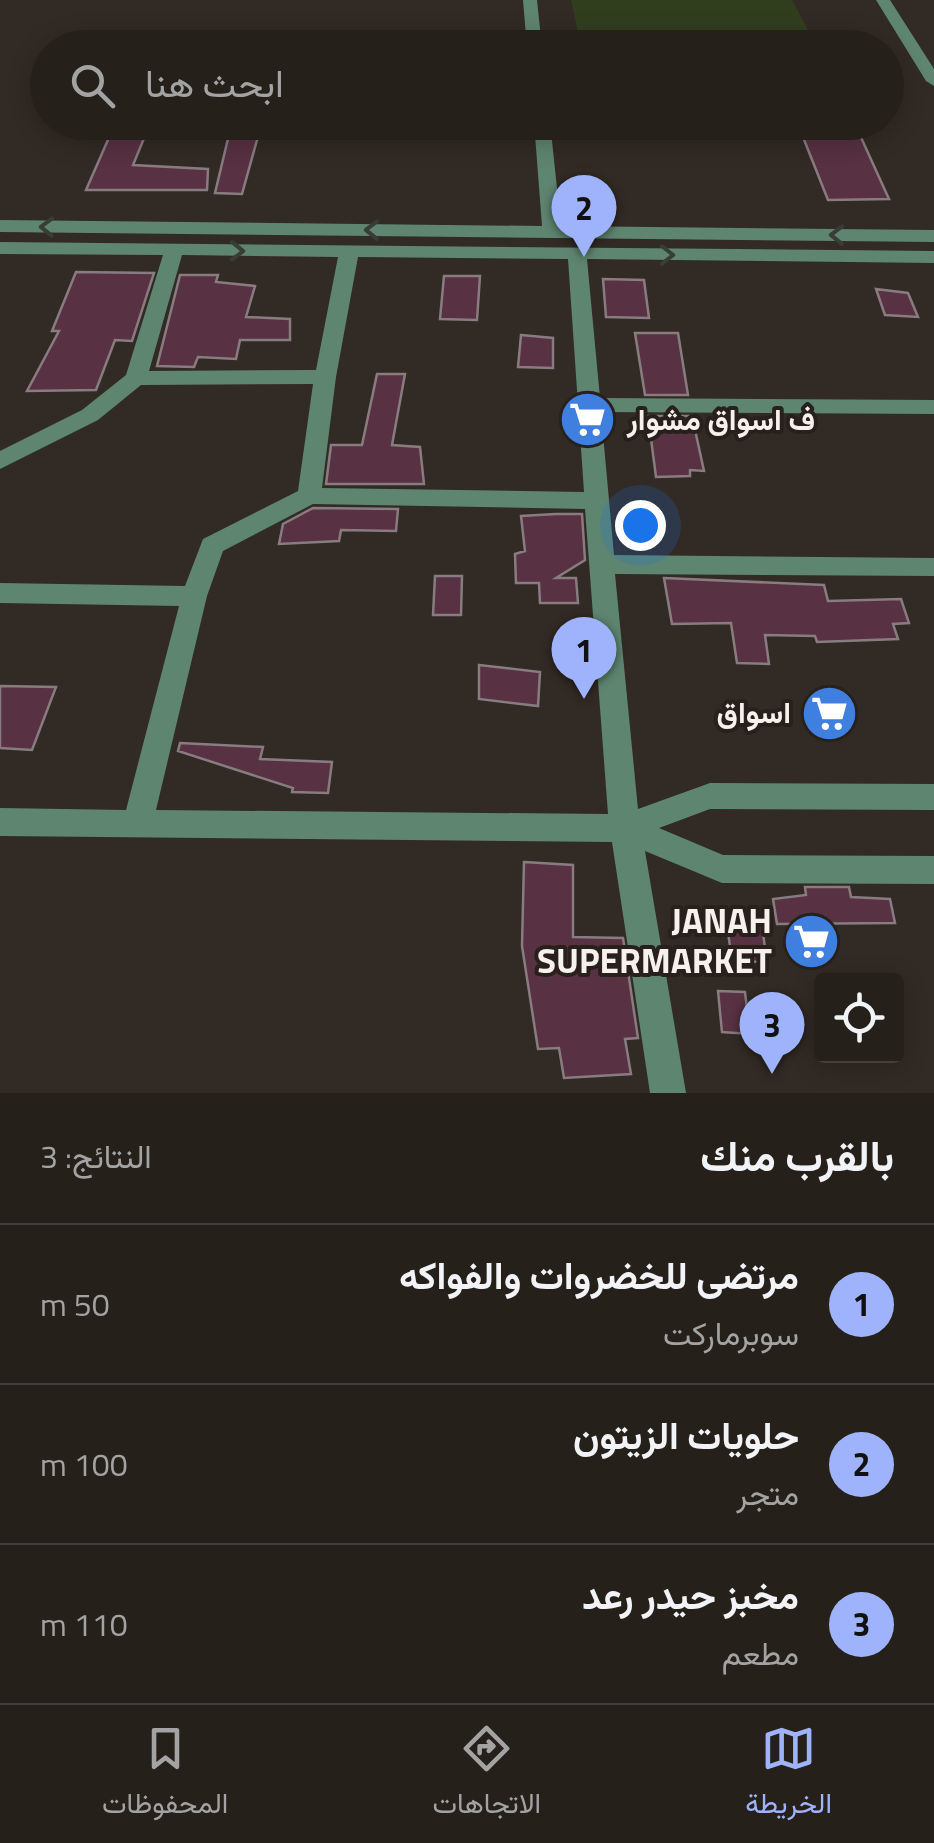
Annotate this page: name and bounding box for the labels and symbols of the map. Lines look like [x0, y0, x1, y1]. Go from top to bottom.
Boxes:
pin: 2 [552, 174, 616, 257]
one-way arrow [38, 216, 54, 238]
one-way arrow [363, 219, 378, 241]
one-way arrow [828, 224, 844, 246]
one-way arrow [230, 240, 246, 261]
one-way arrow [660, 244, 676, 266]
supermarket icon: ف اسواق مشوار [558, 390, 618, 450]
place label: ف اسواق مشوار [626, 396, 815, 442]
your location [615, 500, 666, 551]
pin: 1 [552, 616, 616, 699]
supermarket icon: اسواق [800, 683, 860, 743]
place label: اسواق [717, 689, 791, 735]
place label: JANAH SUPERMARKET [537, 893, 772, 987]
supermarket icon: JANAH SUPERMARKET [781, 911, 841, 971]
pin: 3 [740, 992, 804, 1074]

